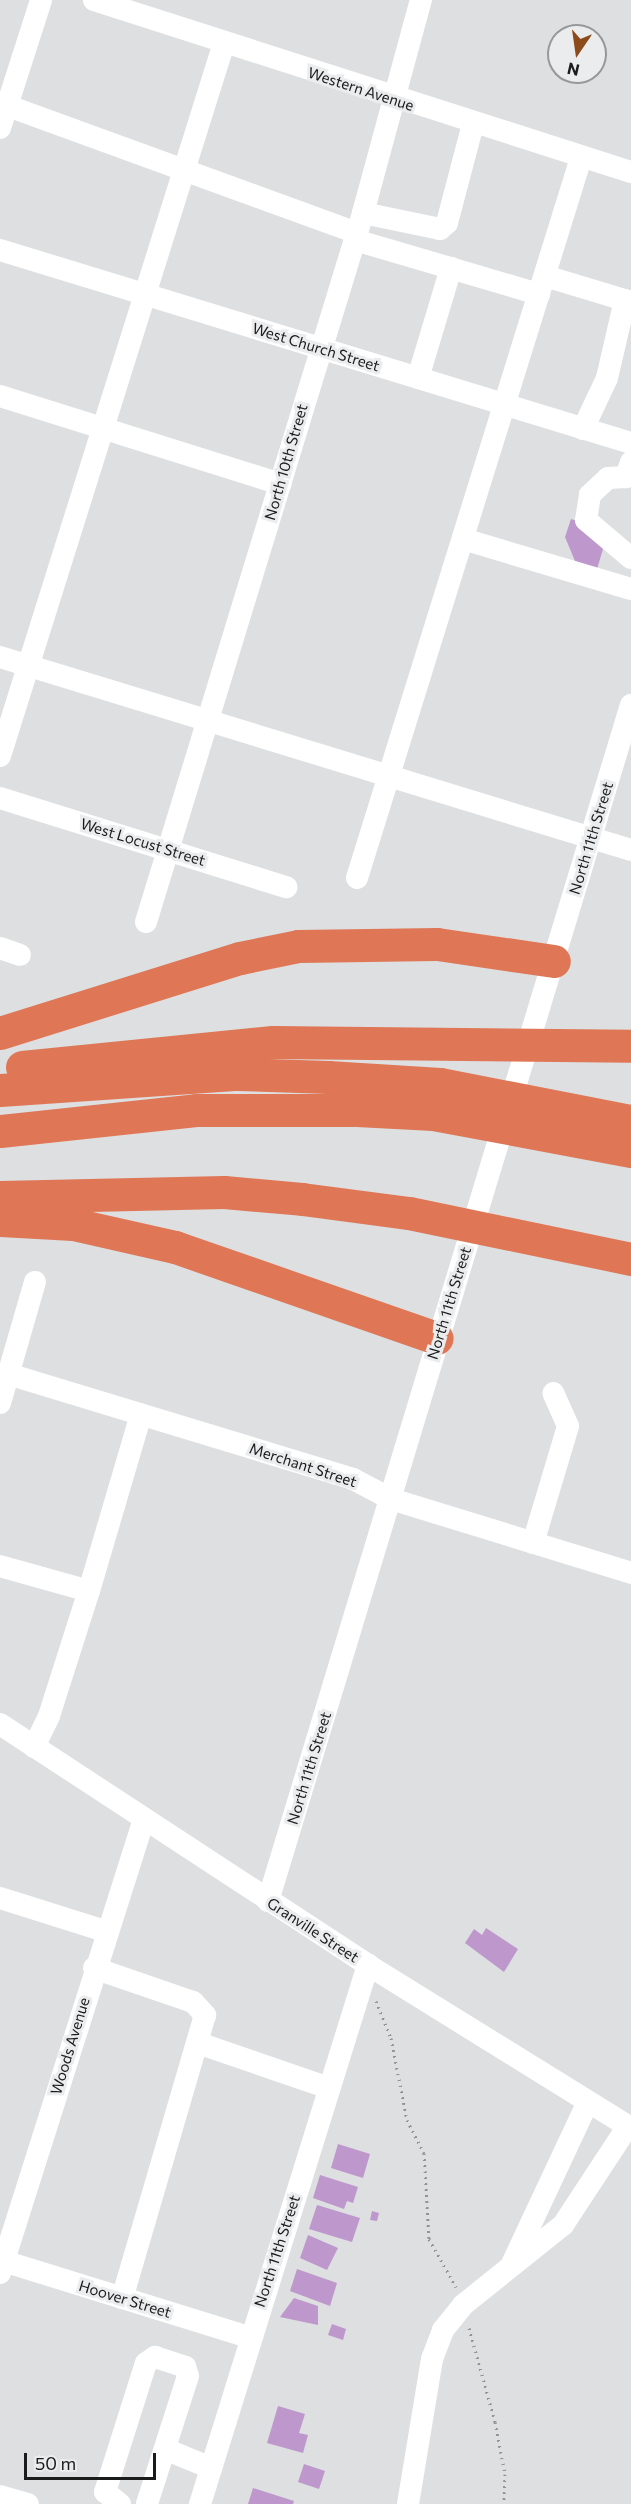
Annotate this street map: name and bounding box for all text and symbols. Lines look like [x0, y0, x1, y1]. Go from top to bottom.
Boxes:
north arrow [547, 24, 607, 84]
text: N [565, 59, 581, 81]
street label: Western Avenue [306, 63, 416, 115]
street label: West Church Street [250, 319, 382, 375]
street label: North 10th Street [261, 402, 311, 522]
street label: North 11th Street [565, 780, 617, 896]
street label: West Locust Street [78, 814, 208, 870]
street label: North 11th Street [423, 1245, 475, 1361]
street label: Merchant Street [247, 1439, 359, 1491]
street label: North 11th Street [283, 1710, 335, 1826]
street label: Granville Street [264, 1894, 362, 1966]
street label: Woods Avenue [47, 1995, 93, 2097]
street label: North 11th Street [250, 2193, 304, 2309]
street label: Hoover Street [77, 2276, 173, 2322]
scale bar [27, 2441, 159, 2479]
text: 50 m [35, 2452, 76, 2474]

